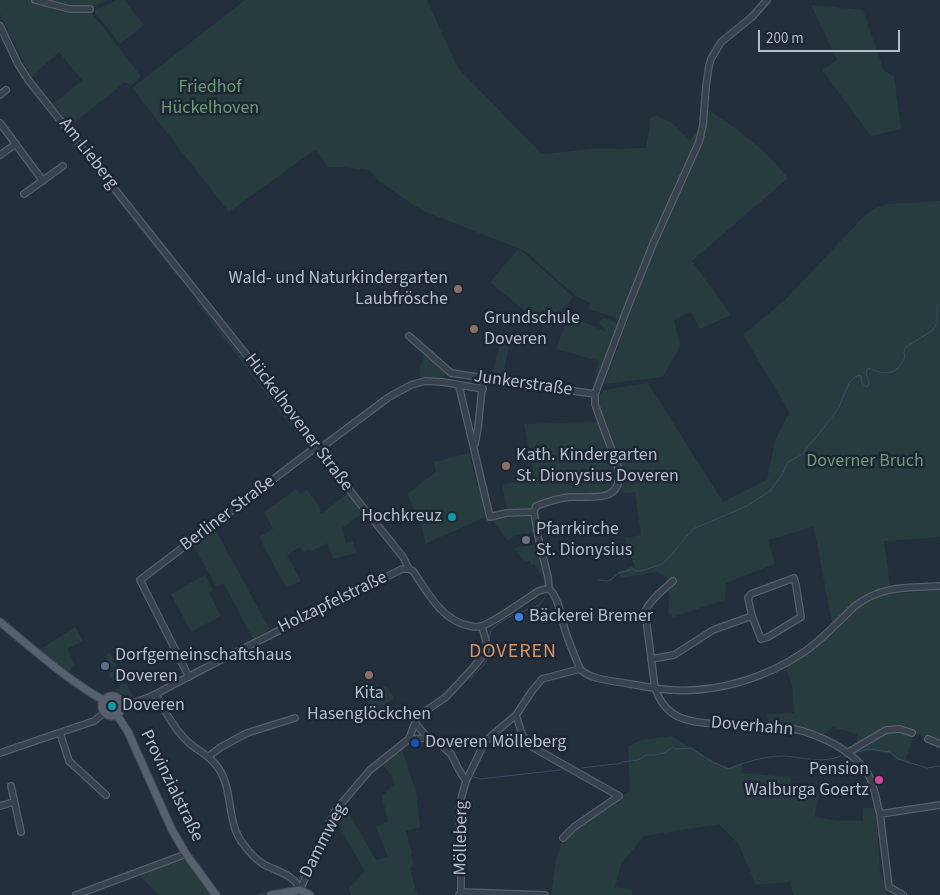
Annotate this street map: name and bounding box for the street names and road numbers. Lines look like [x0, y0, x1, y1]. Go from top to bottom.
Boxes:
street label: Am Lieberg [54, 114, 122, 194]
street label: Hückelhovener Straße [239, 350, 357, 496]
street label: Junkerstraße [472, 366, 574, 402]
street label: Berliner Straße [176, 471, 280, 557]
street label: Holzapfelstraße [275, 567, 391, 639]
street label: Doverhahn [710, 713, 794, 741]
street label: Provinzialstraße [135, 727, 207, 845]
street label: Dammweg [296, 800, 352, 882]
street label: Mölleberg [451, 800, 473, 876]

